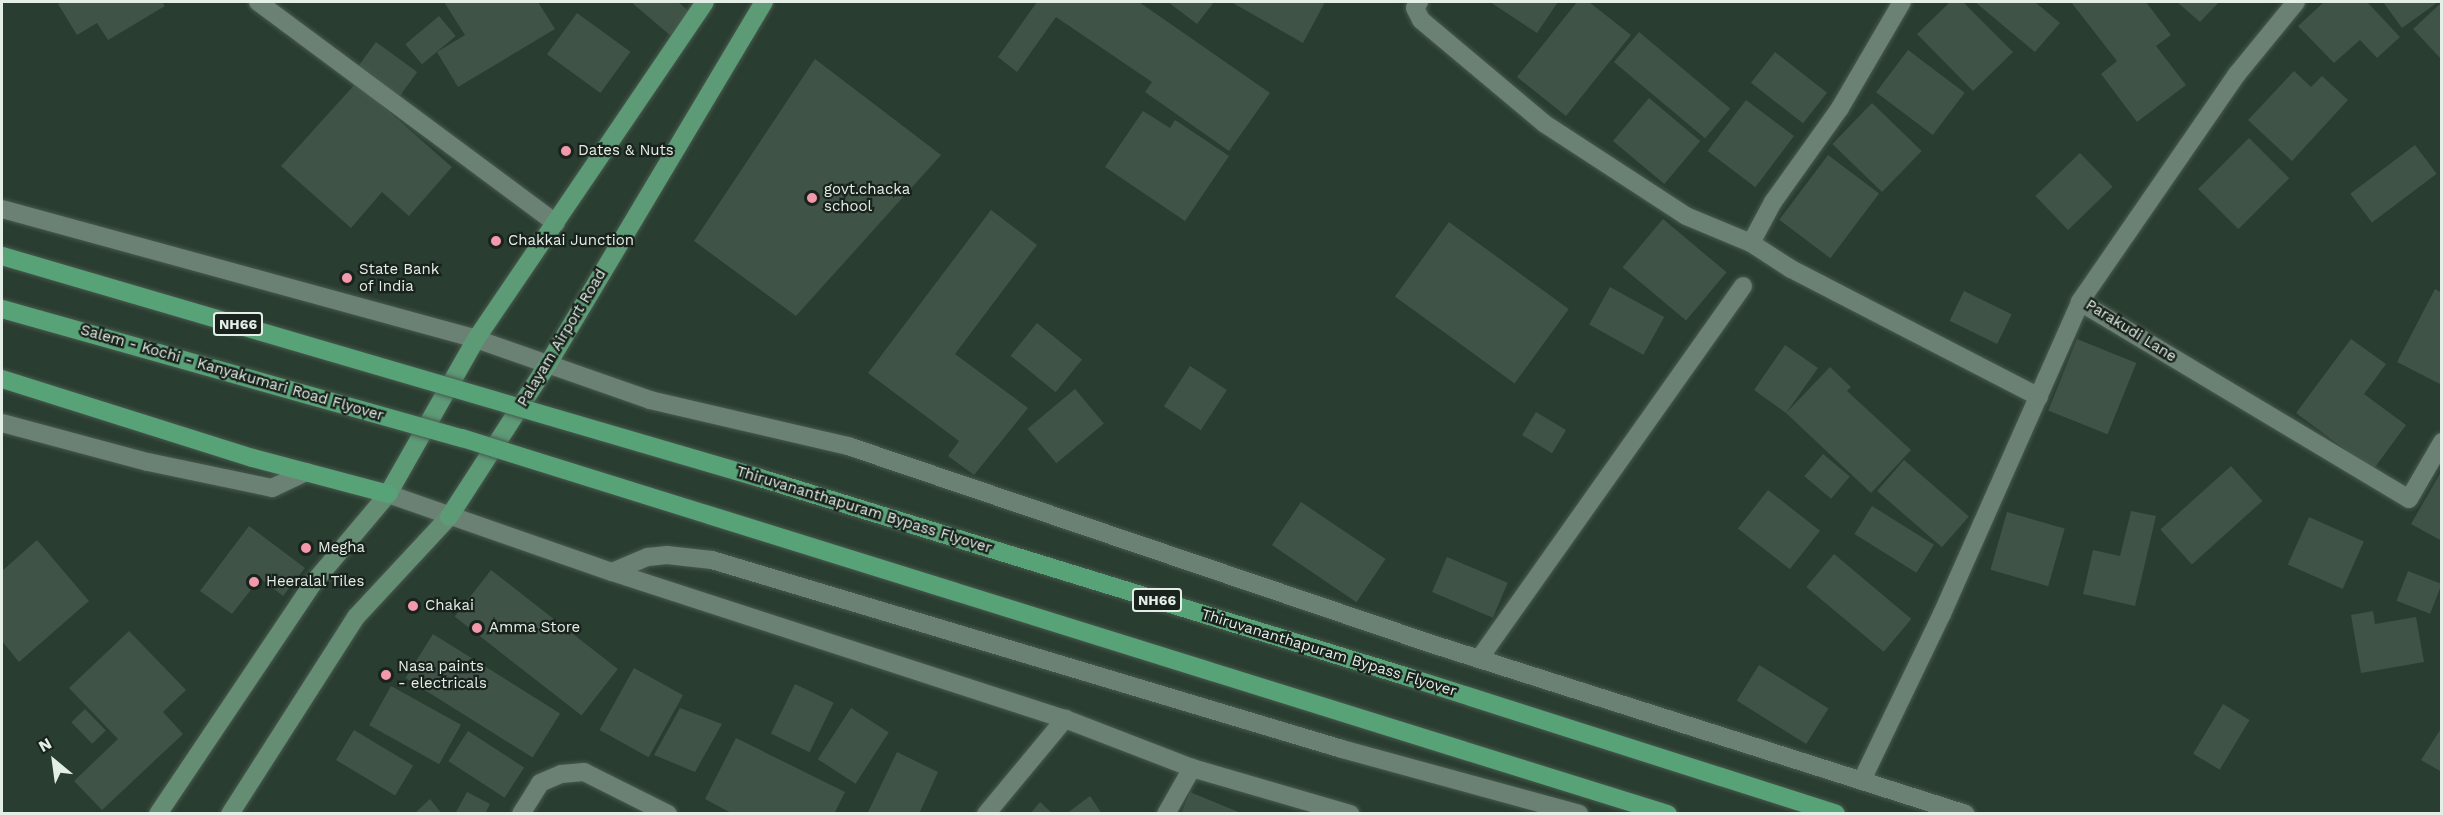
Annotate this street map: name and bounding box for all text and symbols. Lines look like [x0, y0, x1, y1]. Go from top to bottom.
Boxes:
place label: Dates & Nuts [578, 142, 674, 160]
marker: Dates & Nuts [559, 144, 573, 158]
place label: govt.chacka school [824, 180, 910, 215]
marker: govt.chacka school [805, 191, 819, 205]
place label: Chakkai Junction [508, 232, 634, 250]
marker: Chakkai Junction [489, 234, 503, 248]
place label: State Bank of India [359, 260, 439, 295]
street label: Palayam Airport Road [514, 266, 610, 410]
marker: State Bank of India [340, 271, 354, 285]
street label: Parakudi Lane [2082, 296, 2180, 366]
road number: NH66 [212, 313, 264, 335]
street label: Salem - Kochi - Kanyakumari Road Flyover [78, 321, 386, 425]
street label: Thiruvananthapuram Bypass Flyover [734, 463, 994, 557]
place label: Megha [318, 539, 365, 557]
marker: Megha [299, 541, 313, 555]
place label: Heeralal Tiles [266, 573, 365, 591]
marker: Heeralal Tiles [247, 575, 261, 589]
road number: NH66 [1132, 589, 1182, 611]
place label: Chakai [425, 597, 474, 615]
marker: Chakai [406, 599, 420, 613]
street label: Thiruvananthapuram Bypass Flyover [1199, 606, 1459, 700]
place label: Amma Store [489, 619, 581, 637]
marker: Amma Store [470, 621, 484, 635]
place label: Nasa paints - electricals [398, 657, 487, 692]
marker: Nasa paints - electricals [379, 668, 393, 682]
north arrow [24, 731, 84, 791]
text: N [35, 734, 55, 756]

